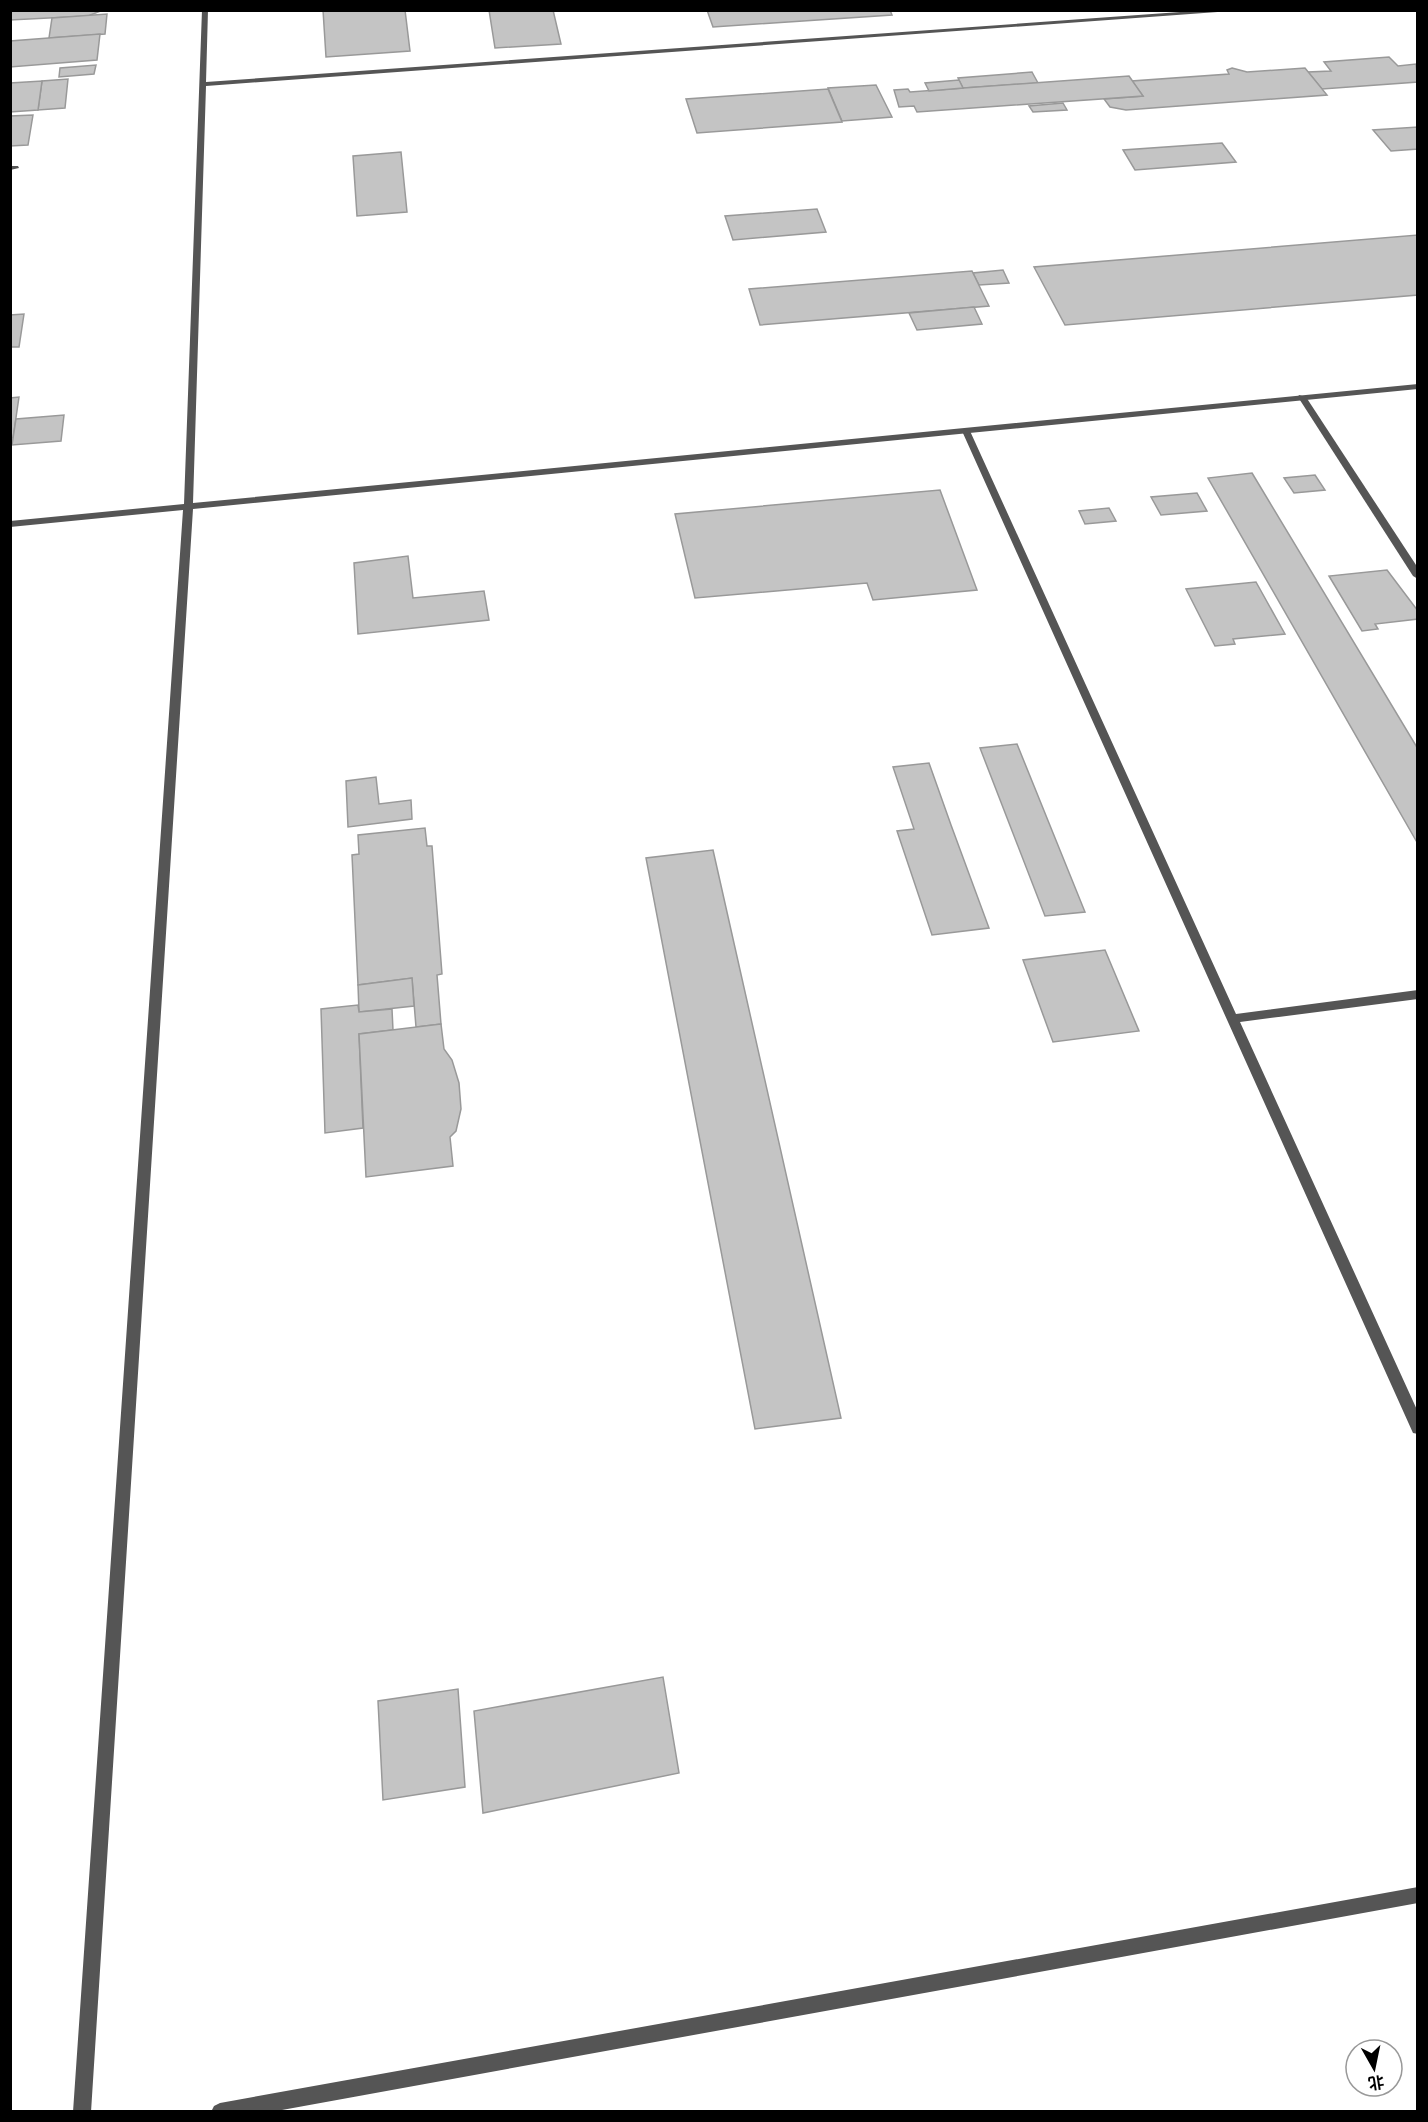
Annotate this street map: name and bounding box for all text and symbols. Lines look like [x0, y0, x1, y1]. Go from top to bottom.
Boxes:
north arrow [1344, 2038, 1404, 2098]
text: 北 [1367, 2071, 1386, 2093]

